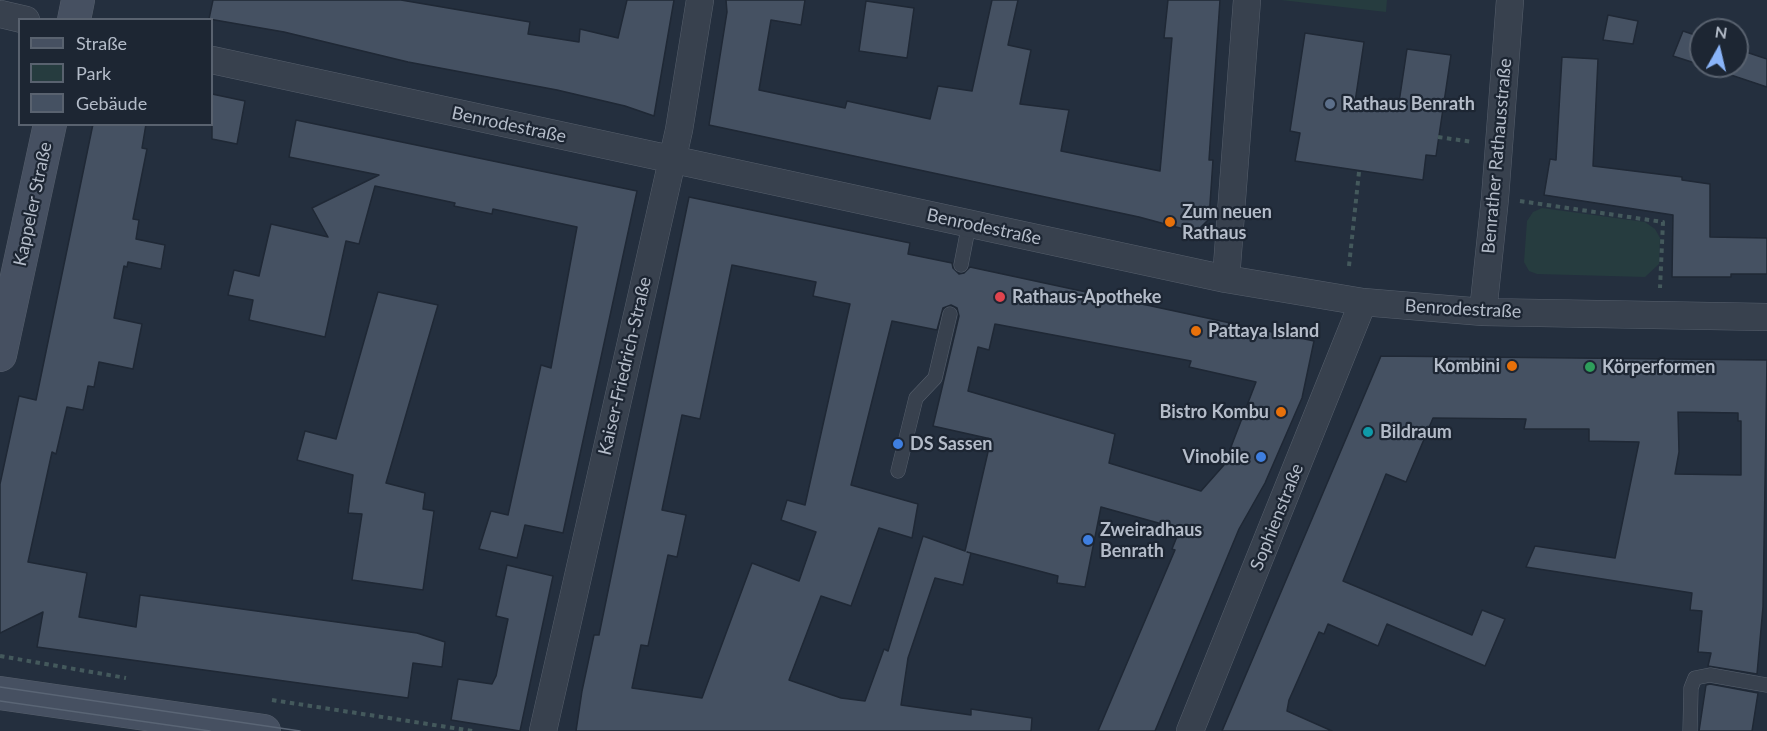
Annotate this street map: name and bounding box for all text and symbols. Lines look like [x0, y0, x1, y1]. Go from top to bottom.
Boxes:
legend [18, 18, 213, 126]
north arrow [1689, 18, 1749, 78]
text: N [1714, 21, 1729, 42]
text: Straße [76, 32, 127, 54]
street label: Benrather Rathausstraße [1478, 57, 1516, 255]
text: Park [76, 62, 111, 84]
text: Gebäude [76, 92, 147, 114]
place label: Rathaus Benrath [1342, 93, 1475, 115]
marker: Rathaus Benrath [1323, 97, 1337, 111]
street label: Benrodestraße [450, 102, 568, 148]
street label: Kappeler Straße [9, 140, 57, 268]
place label: Zum neuen Rathaus [1182, 201, 1272, 244]
street label: Benrodestraße [925, 204, 1043, 250]
marker: Zum neuen Rathaus [1163, 215, 1177, 229]
street label: Kaiser-Friedrich-Straße [594, 275, 656, 457]
place label: Rathaus-Apotheke [1012, 286, 1161, 308]
marker: Rathaus-Apotheke [993, 290, 1007, 304]
street label: Benrodestraße [1404, 295, 1522, 323]
place label: Pattaya Island [1208, 320, 1319, 342]
marker: Pattaya Island [1189, 324, 1203, 338]
place label: Kombini [1433, 355, 1500, 377]
place label: Körperformen [1602, 356, 1715, 378]
marker: Kombini [1505, 359, 1519, 373]
marker: Körperformen [1583, 360, 1597, 374]
place label: Bistro Kombu [1160, 401, 1269, 423]
marker: Bistro Kombu [1274, 405, 1288, 419]
place label: Bildraum [1380, 421, 1452, 443]
marker: Bildraum [1361, 425, 1375, 439]
place label: DS Sassen [910, 433, 992, 455]
marker: DS Sassen [891, 437, 905, 451]
place label: Vinobile [1183, 446, 1249, 468]
marker: Vinobile [1254, 450, 1268, 464]
street label: Sophienstraße [1246, 460, 1308, 574]
place label: Zweiradhaus Benrath [1100, 519, 1202, 562]
marker: Zweiradhaus Benrath [1081, 533, 1095, 547]

